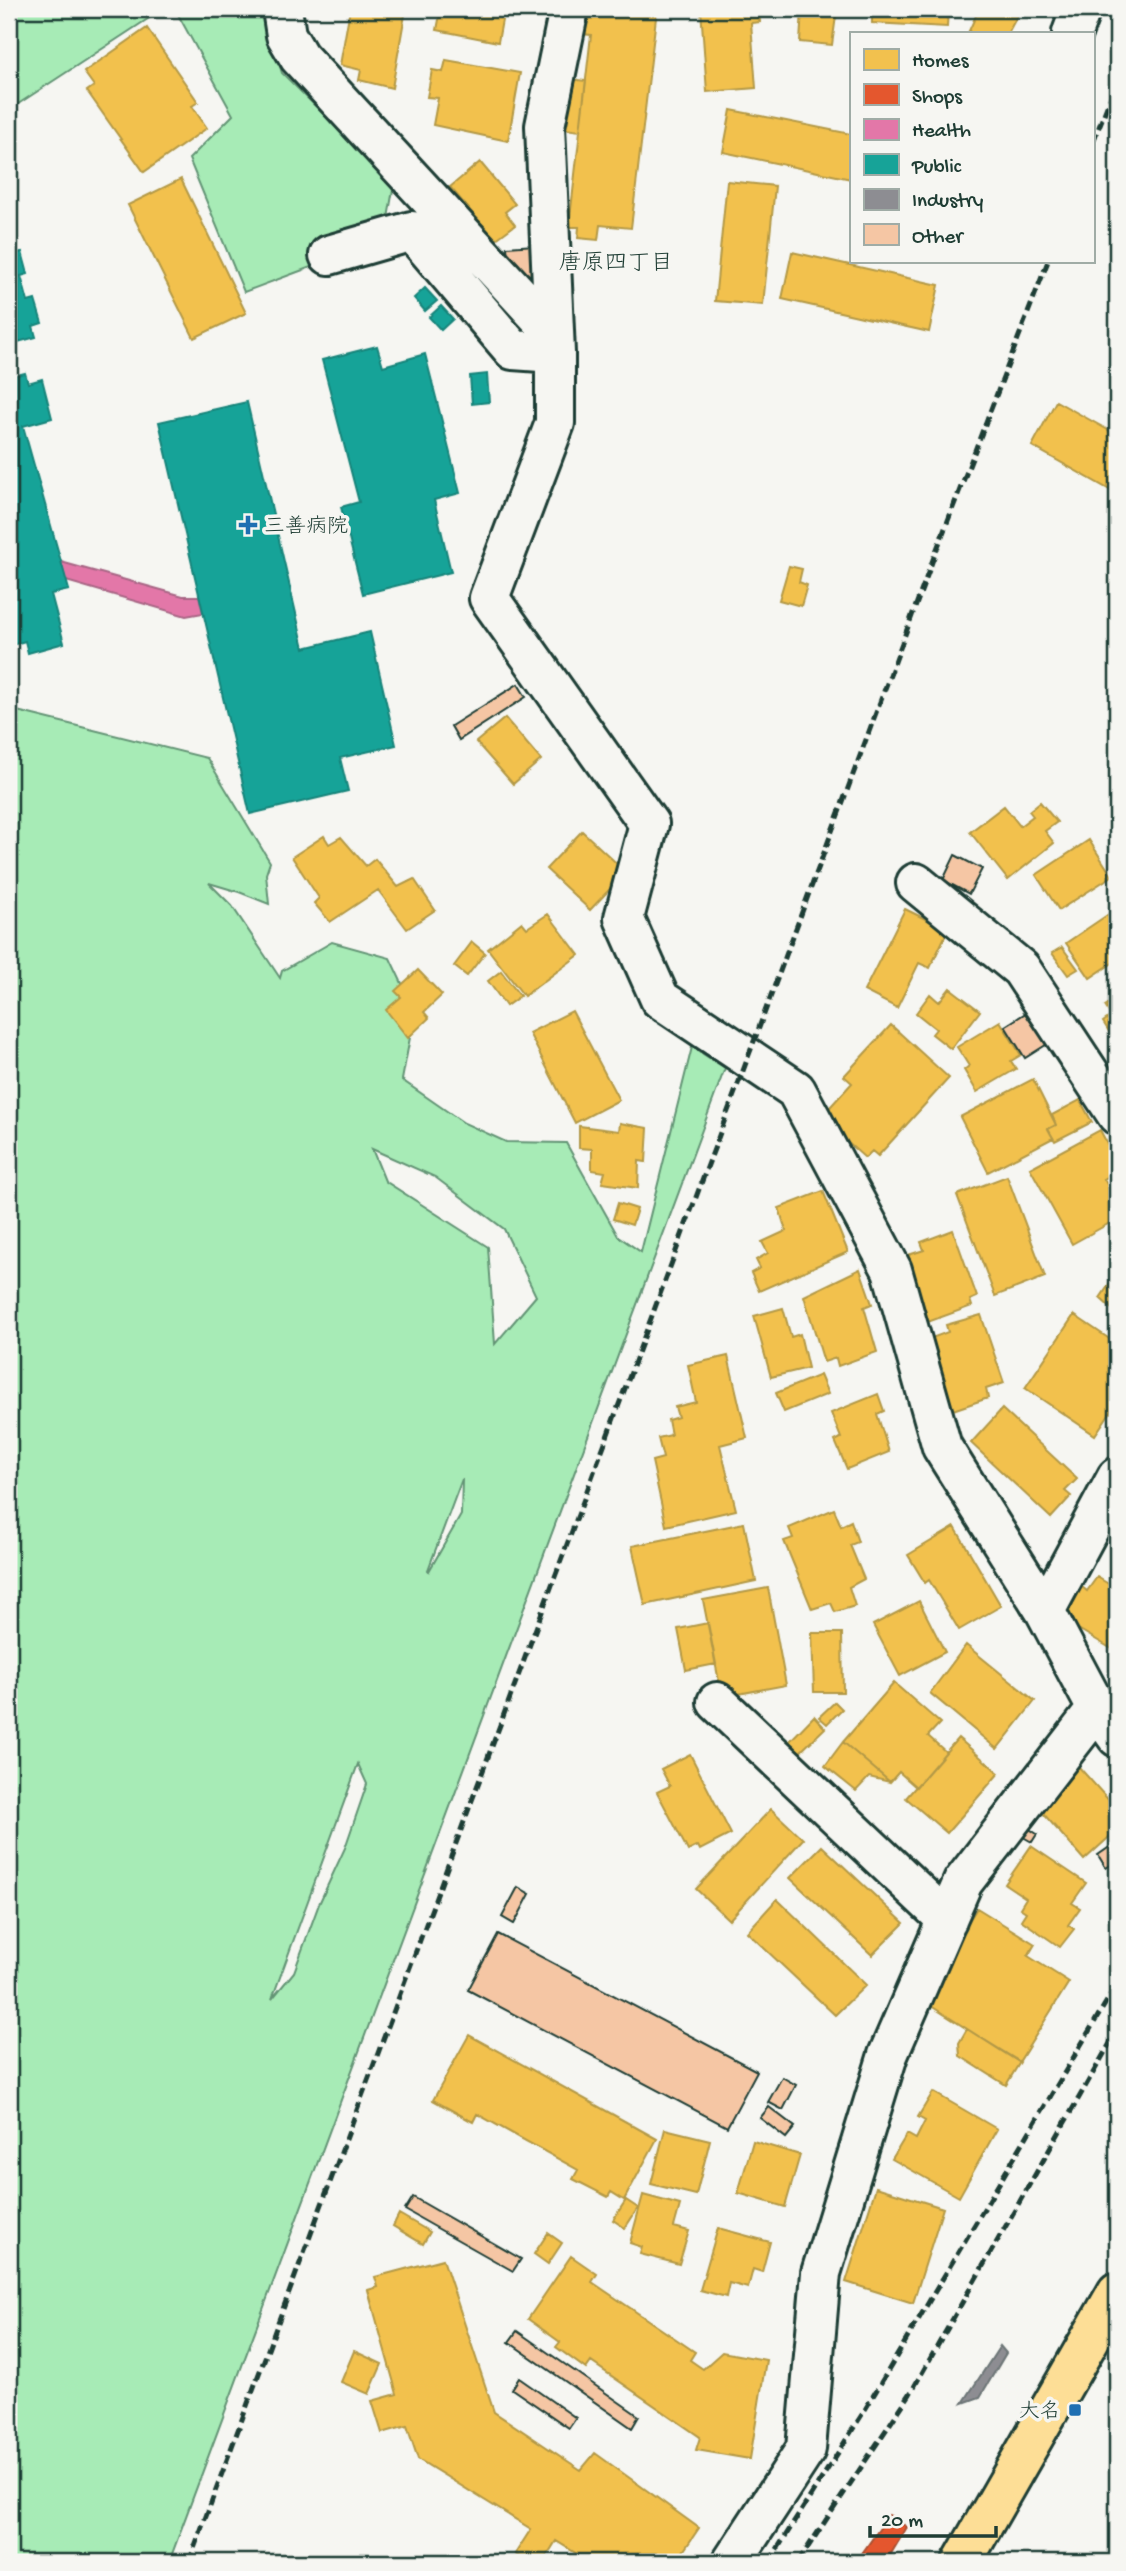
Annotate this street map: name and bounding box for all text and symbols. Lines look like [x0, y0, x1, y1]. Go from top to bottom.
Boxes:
legend [850, 32, 1094, 262]
text: Homes [912, 50, 970, 75]
text: Shops [912, 86, 963, 111]
text: Health [912, 120, 971, 145]
text: Public [911, 156, 962, 181]
text: Industry [912, 190, 983, 215]
text: Other [912, 226, 964, 251]
district label: 唐原四丁目 [559, 250, 674, 278]
marker: 三善病院 [238, 515, 258, 535]
place label: 三善病院 [264, 515, 348, 541]
place label: 大名 [1019, 2400, 1061, 2426]
marker: 大名 [1067, 2402, 1083, 2418]
scale bar [870, 2494, 996, 2538]
text: 20 m [881, 2510, 923, 2535]

